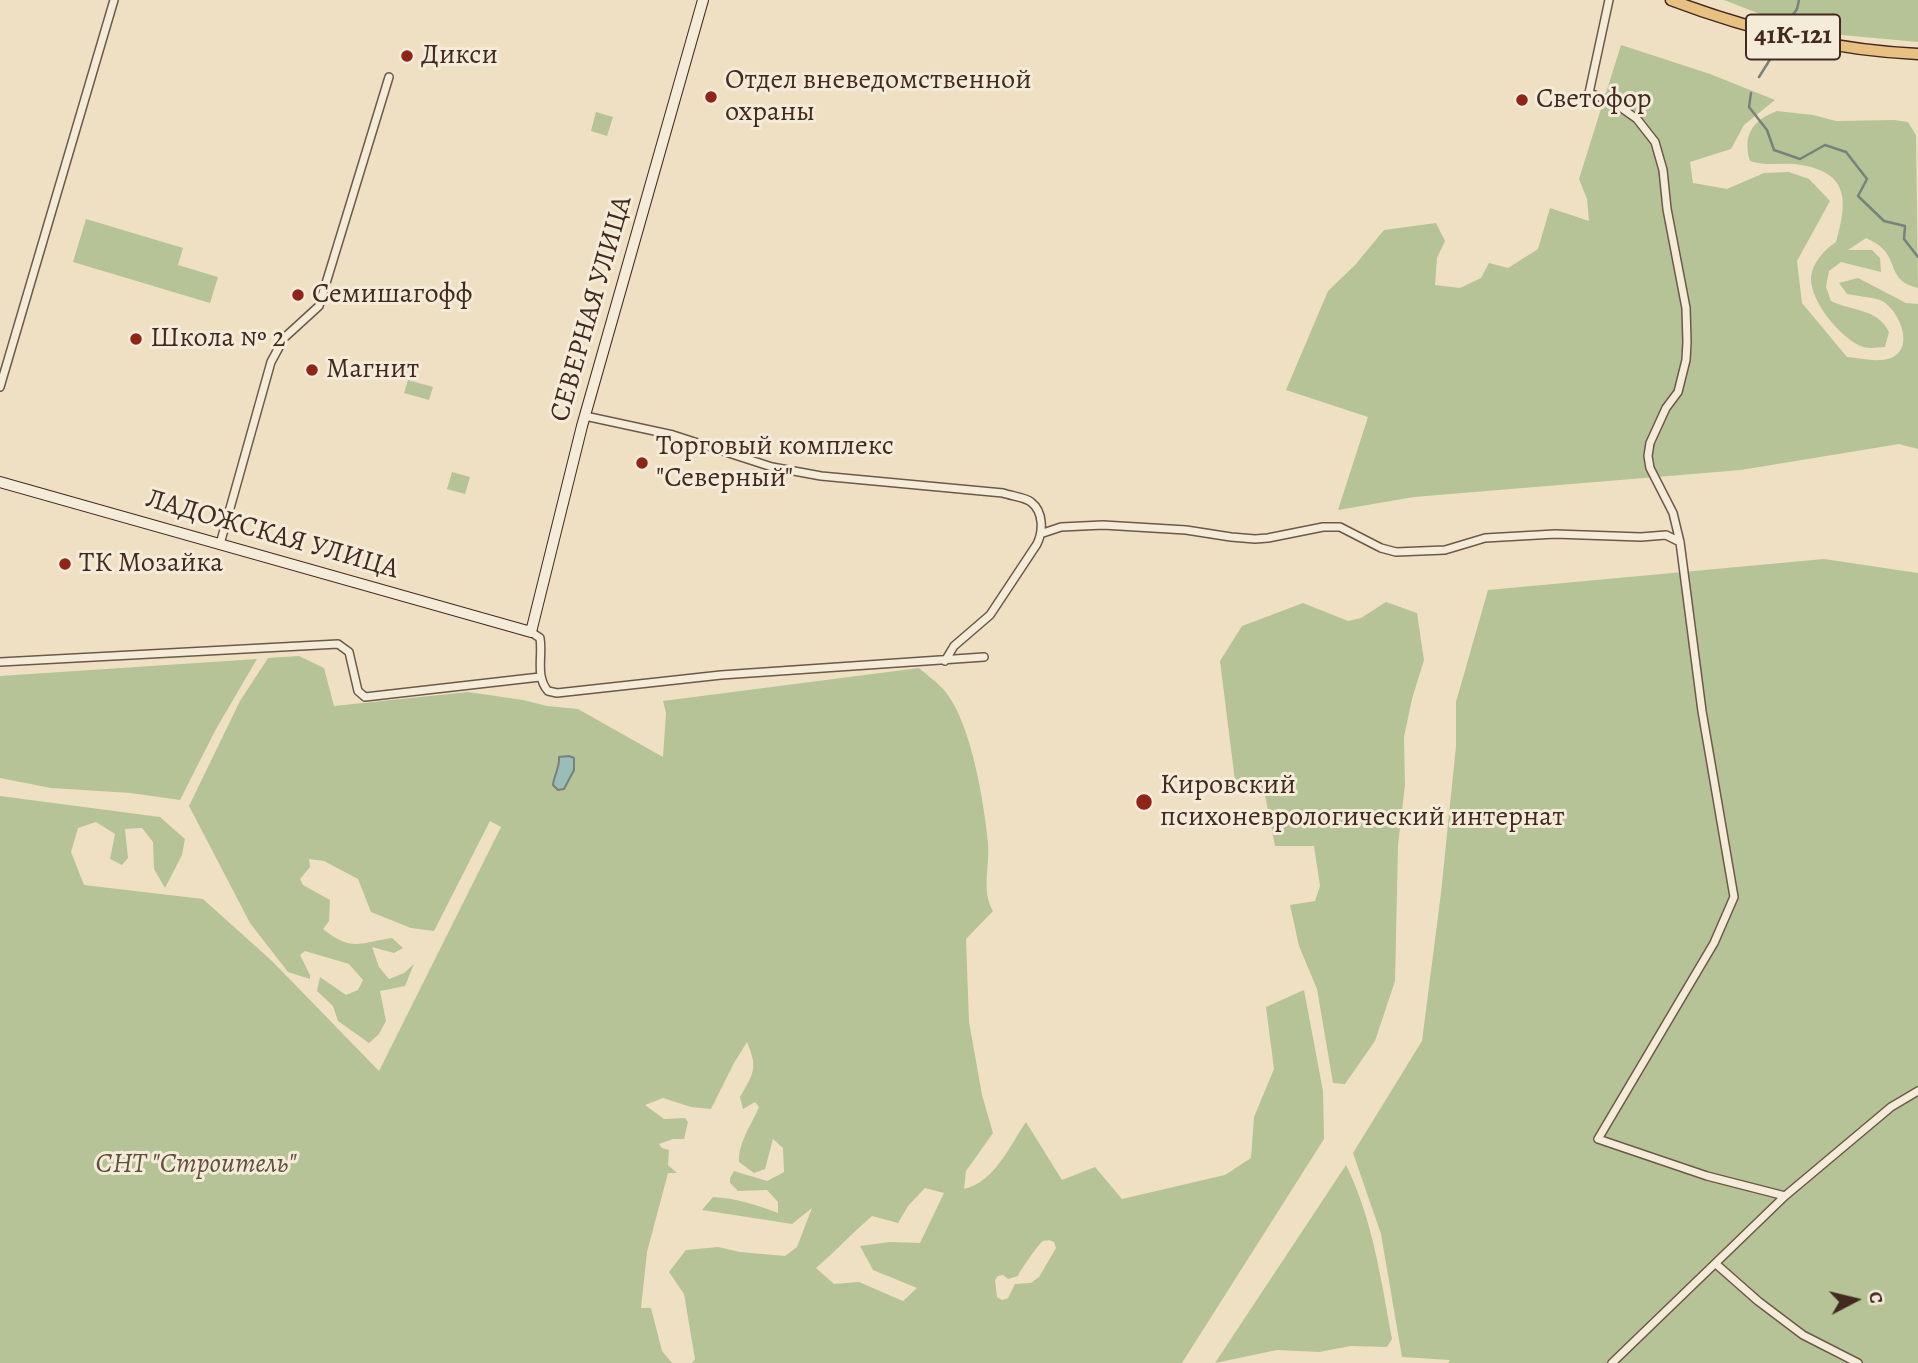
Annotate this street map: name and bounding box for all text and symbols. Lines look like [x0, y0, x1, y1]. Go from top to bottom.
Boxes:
road number: 41К-121 [1746, 14, 1840, 60]
place label: Дикси [421, 39, 498, 73]
marker: Дикси [399, 48, 415, 64]
place label: Отдел вневедомственной охраны [725, 64, 1032, 130]
place label: Светофор [1536, 83, 1652, 117]
marker: Отдел вневедомственной охраны [703, 89, 719, 105]
marker: Светофор [1514, 92, 1530, 108]
street label: СЕВЕРНАЯ УЛИЦА [544, 192, 640, 426]
place label: Семишагофф [312, 278, 473, 312]
marker: Семишагофф [290, 287, 306, 303]
place label: Школа № 2 [150, 322, 286, 356]
marker: Школа № 2 [128, 331, 144, 347]
place label: Магнит [326, 353, 419, 387]
marker: Магнит [304, 362, 320, 378]
place label: Торговый комплекс "Северный" [656, 430, 894, 496]
marker: Торговый комплекс "Северный" [634, 455, 650, 471]
street label: ЛАДОЖСКАЯ УЛИЦА [142, 483, 402, 587]
place label: ТК Мозайка [79, 547, 223, 581]
marker: ТК Мозайка [57, 556, 73, 572]
place label: Кировский психоневрологический интернат [1160, 769, 1565, 835]
marker: Кировский психоневрологический интернат [1134, 792, 1154, 812]
park label: СНТ "Строитель" [96, 1148, 296, 1182]
north arrow [1820, 1265, 1890, 1335]
text: С [1862, 1290, 1889, 1305]

